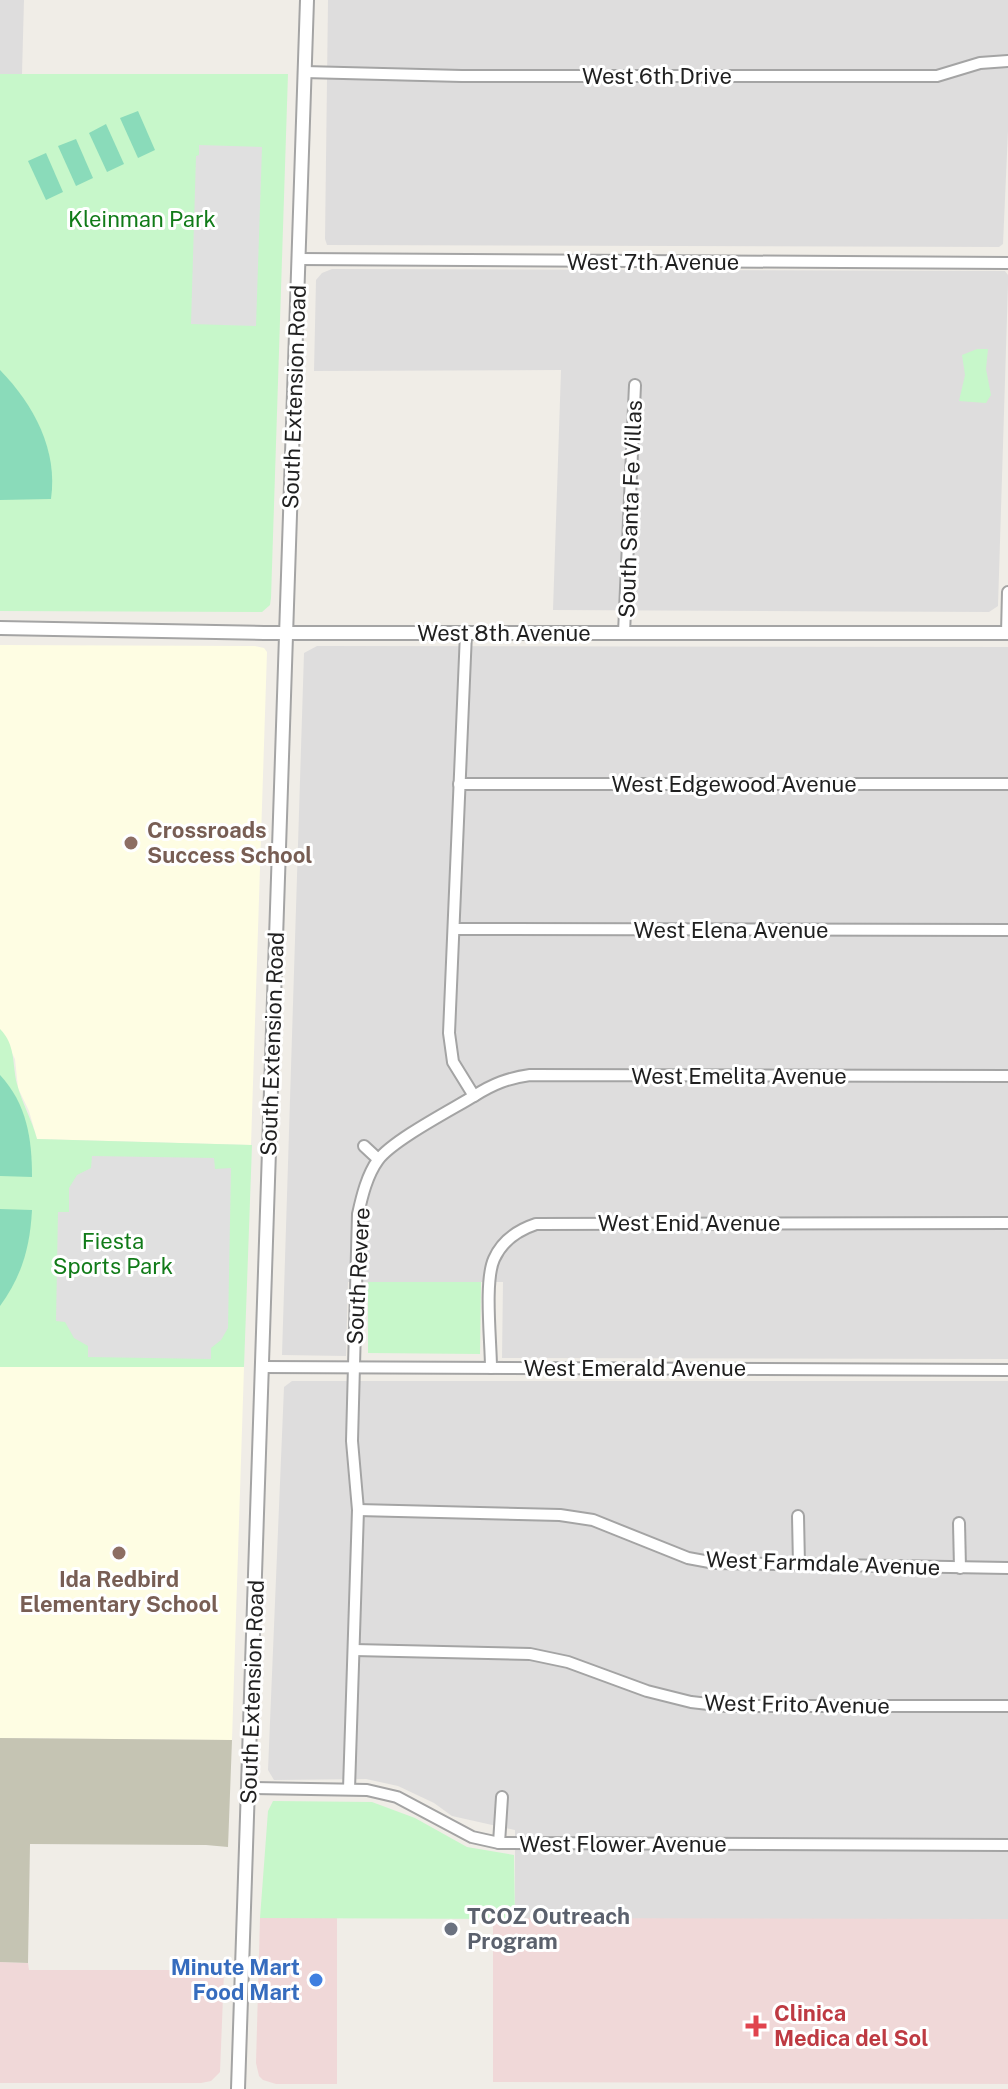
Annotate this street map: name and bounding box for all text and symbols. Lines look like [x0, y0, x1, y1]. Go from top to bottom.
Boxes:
street label: West 6th Drive [582, 63, 732, 89]
park label: Kleinman Park [68, 206, 216, 232]
street label: West 7th Avenue [567, 249, 739, 275]
street label: South Extension Road [277, 284, 311, 510]
street label: South Santa Fe Villas [613, 400, 647, 618]
street label: West 8th Avenue [417, 620, 591, 646]
street label: West Edgewood Avenue [611, 771, 857, 797]
place label: Crossroads Success School [147, 817, 313, 868]
marker: Crossroads Success School [122, 834, 140, 852]
street label: West Elena Avenue [634, 917, 828, 943]
street label: South Extension Road [255, 931, 289, 1157]
street label: West Emelita Avenue [631, 1063, 847, 1089]
street label: South Revere [341, 1207, 375, 1345]
street label: West Enid Avenue [598, 1210, 780, 1236]
park label: Fiesta Sports Park [53, 1228, 173, 1279]
street label: West Emerald Avenue [524, 1355, 746, 1381]
marker: Ida Redbird Elementary School [110, 1544, 128, 1562]
street label: West Farmdale Avenue [705, 1546, 941, 1580]
place label: Ida Redbird Elementary School [20, 1566, 218, 1617]
street label: South Extension Road [235, 1579, 269, 1805]
street label: West Frito Avenue [704, 1689, 890, 1719]
street label: West Flower Avenue [519, 1831, 727, 1857]
place label: TCOZ Outreach Program [467, 1903, 630, 1954]
marker: TCOZ Outreach Program [442, 1920, 460, 1938]
place label: Minute Mart Food Mart [171, 1954, 300, 2005]
marker: Minute Mart Food Mart [307, 1971, 325, 1989]
place label: Clinica Medica del Sol [774, 2000, 928, 2051]
marker: Clinica Medica del Sol [745, 2015, 767, 2037]

